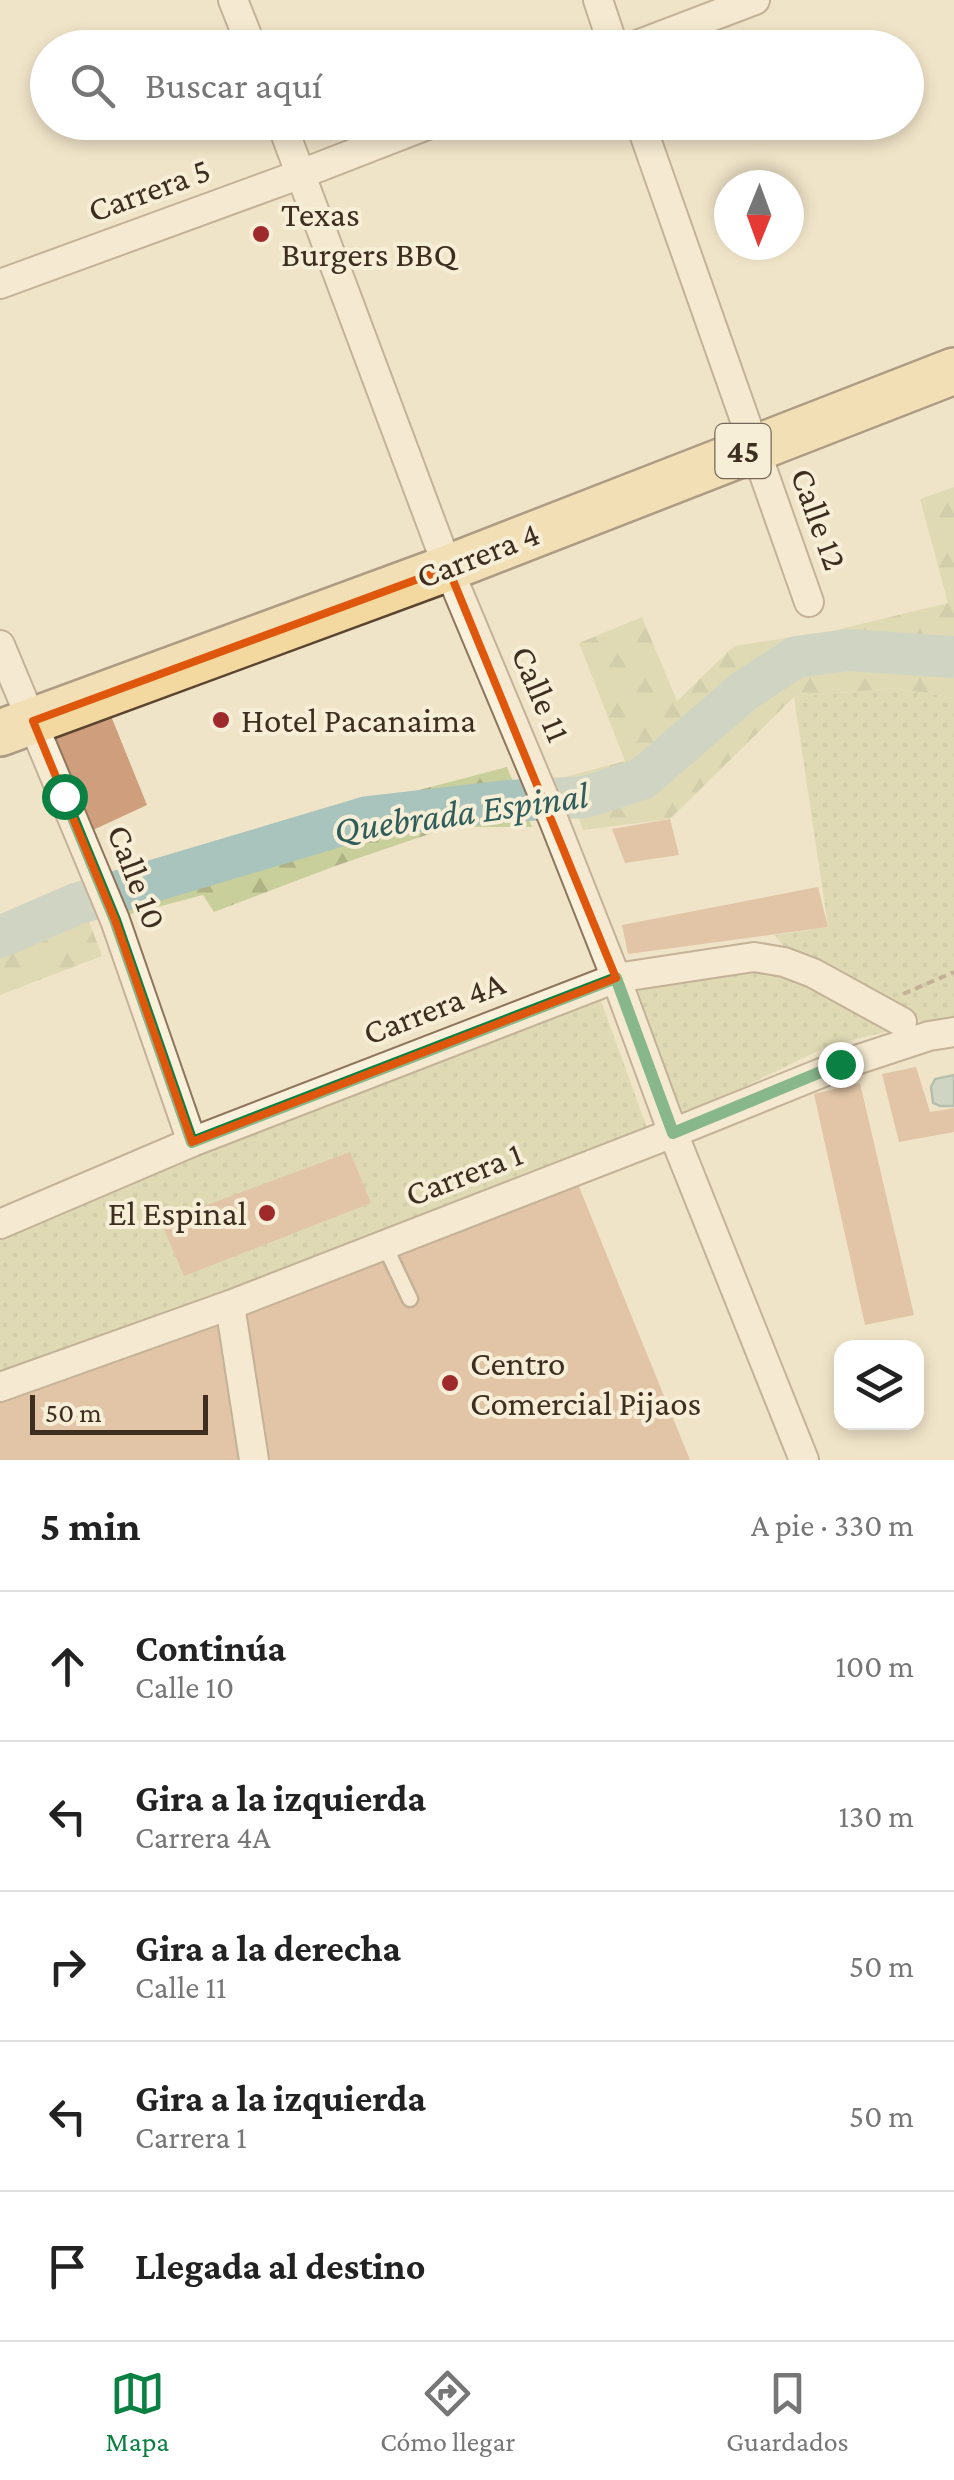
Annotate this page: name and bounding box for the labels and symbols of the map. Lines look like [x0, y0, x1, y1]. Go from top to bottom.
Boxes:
street label: Carrera 5 [83, 150, 215, 230]
north arrow [714, 170, 804, 260]
place label: Texas Burgers BBQ [281, 195, 458, 274]
marker: Texas Burgers BBQ [250, 223, 272, 245]
road number: 45 [716, 424, 770, 478]
street label: Calle 12 [783, 463, 855, 575]
street label: Carrera 4 [411, 514, 545, 596]
street label: Calle 11 [503, 640, 579, 748]
place label: Hotel Pacanaima [241, 701, 476, 740]
marker: Hotel Pacanaima [210, 709, 232, 731]
water label: Quebrada Espinal [331, 773, 591, 851]
route start [42, 774, 88, 820]
street label: Calle 10 [99, 819, 175, 935]
street label: Carrera 4A [358, 963, 510, 1053]
route end [818, 1042, 864, 1088]
street label: Carrera 1 [400, 1134, 528, 1214]
place label: El Espinal [108, 1194, 247, 1233]
marker: El Espinal [256, 1202, 278, 1224]
place label: Centro Comercial Pijaos [470, 1344, 701, 1423]
marker: Centro Comercial Pijaos [439, 1372, 461, 1394]
scale bar [30, 1390, 208, 1434]

